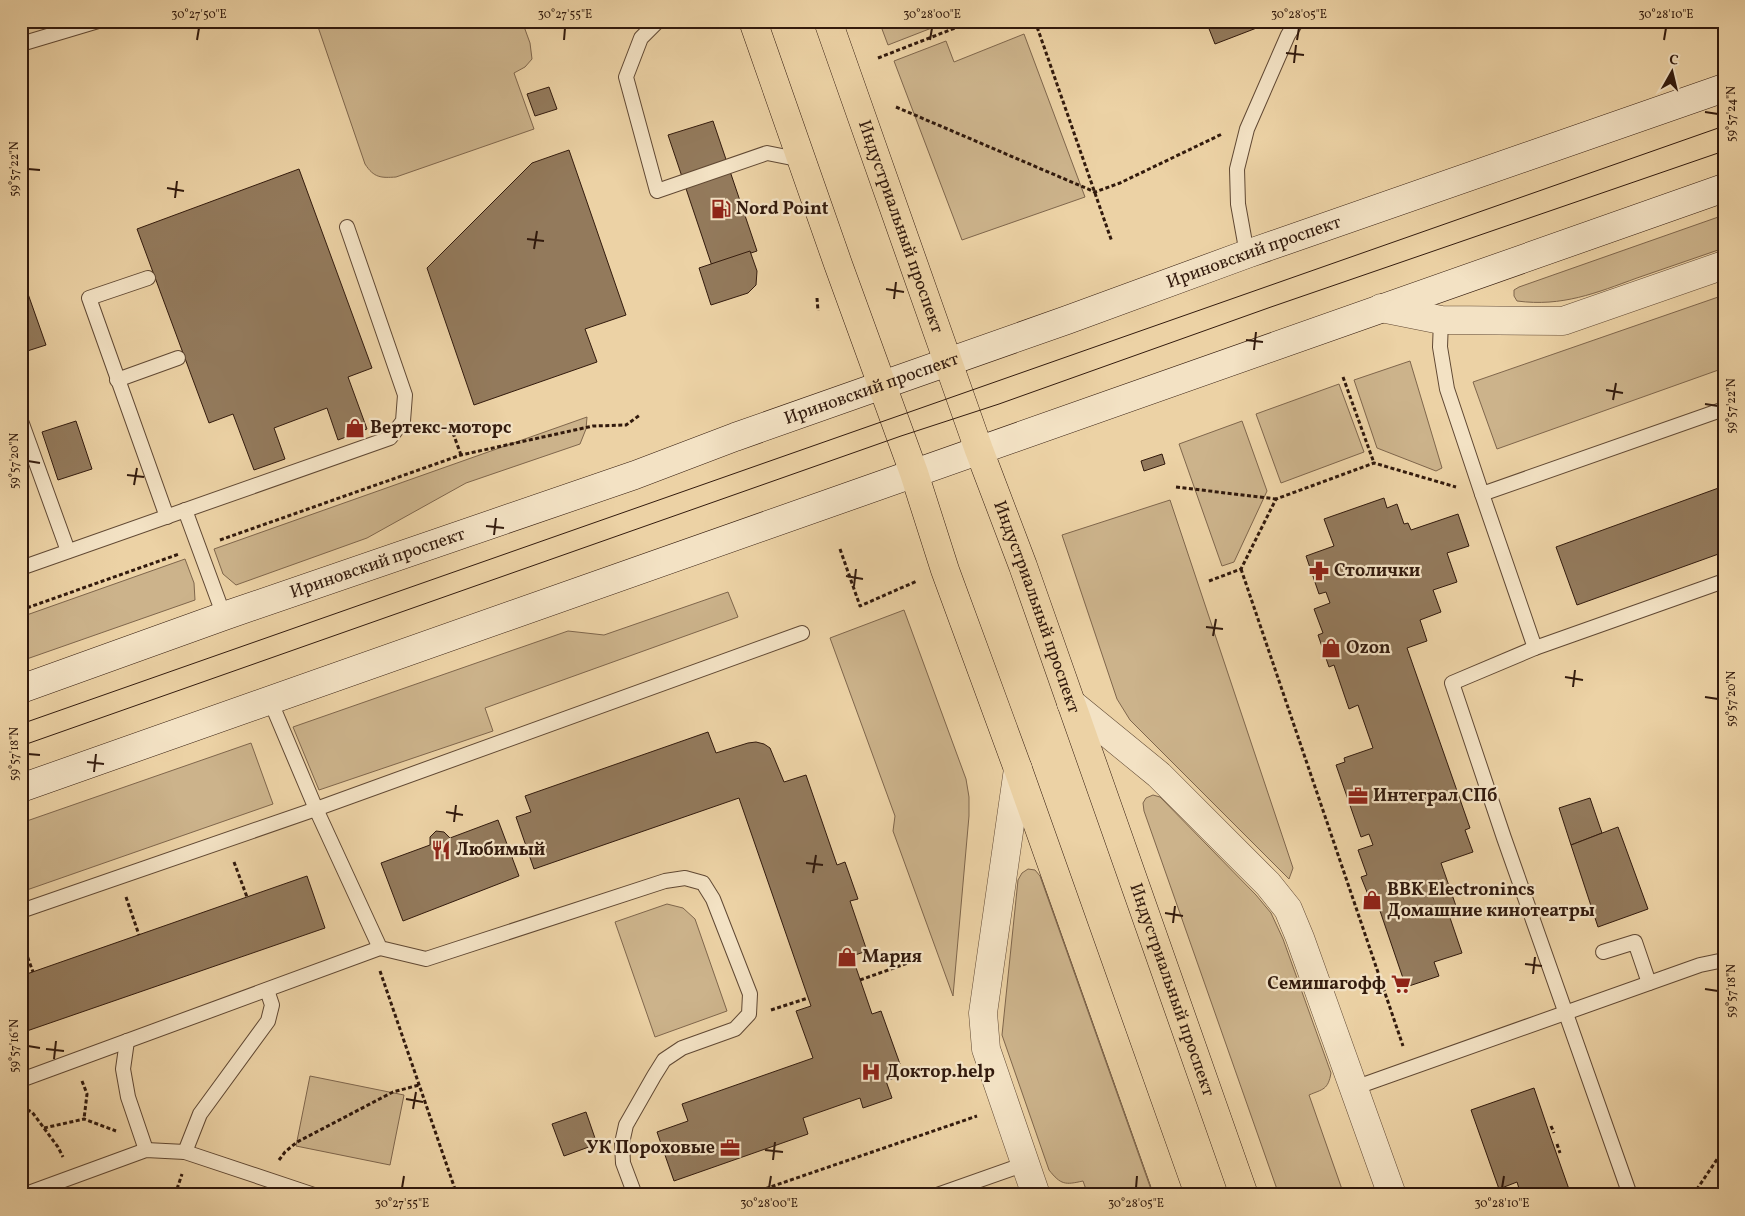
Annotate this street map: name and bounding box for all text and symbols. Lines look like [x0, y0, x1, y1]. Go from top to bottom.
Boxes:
text: 30°27'50"E [171, 7, 227, 23]
text: 30°27'55"E [538, 7, 592, 23]
text: 30°28'00"E [903, 7, 961, 23]
text: 30°28'05"E [1271, 7, 1327, 23]
text: 30°28'10"E [1638, 7, 1694, 23]
north arrow [1648, 48, 1698, 98]
text: С [1668, 51, 1679, 71]
text: 59°57'24"N [1724, 86, 1740, 142]
street label: Индустриальный проспект [851, 117, 949, 337]
text: 59°57'22"N [7, 141, 23, 197]
place label: Nord Point [736, 197, 829, 222]
fuel station icon: Nord Point [710, 198, 732, 220]
street label: Ириновский проспект [1163, 210, 1345, 295]
street label: Ириновский проспект [781, 347, 962, 431]
text: 59°57'22"N [1724, 378, 1740, 434]
place label: Вертекс-моторс [370, 416, 511, 441]
shop icon: Вертекс-моторс [344, 417, 366, 439]
text: 59°57'20"N [7, 433, 23, 489]
street label: Индустриальный проспект [987, 497, 1086, 717]
street label: Ириновский проспект [286, 522, 468, 605]
place label: Столички [1334, 559, 1420, 584]
pharmacy icon: Столички [1308, 560, 1330, 582]
place label: Ozon [1346, 636, 1391, 661]
shop icon: Ozon [1320, 637, 1342, 659]
text: 59°57'20"N [1724, 671, 1740, 727]
text: 59°57'18"N [7, 727, 23, 781]
place label: Интеграл СПб [1373, 784, 1497, 809]
office icon: Интеграл СПб [1347, 785, 1369, 807]
place label: Любимый [456, 838, 545, 863]
restaurant icon: Любимый [430, 839, 452, 861]
place label: BBK Electronincs Домашние кинотеатры [1387, 878, 1595, 924]
street label: Индустриальный проспект [1123, 880, 1221, 1100]
shop icon: BBK Electronincs Домашние кинотеатры [1361, 889, 1383, 911]
place label: Мария [862, 945, 922, 970]
shop icon: Мария [836, 946, 858, 968]
text: 59°57'18"N [1724, 964, 1740, 1018]
place label: Семишагофф [1267, 972, 1386, 997]
supermarket icon: Семишагофф [1390, 973, 1412, 995]
text: 59°57'16"N [7, 1019, 23, 1073]
place label: Доктор.help [886, 1060, 995, 1085]
hospital icon: Доктор.help [860, 1061, 882, 1083]
place label: УК Пороховые [586, 1136, 715, 1161]
office icon: УК Пороховые [719, 1137, 741, 1159]
text: 30°27'55"E [375, 1196, 429, 1212]
text: 30°28'00"E [740, 1196, 798, 1212]
text: 30°28'05"E [1108, 1196, 1164, 1212]
text: 30°28'10"E [1474, 1196, 1530, 1212]

